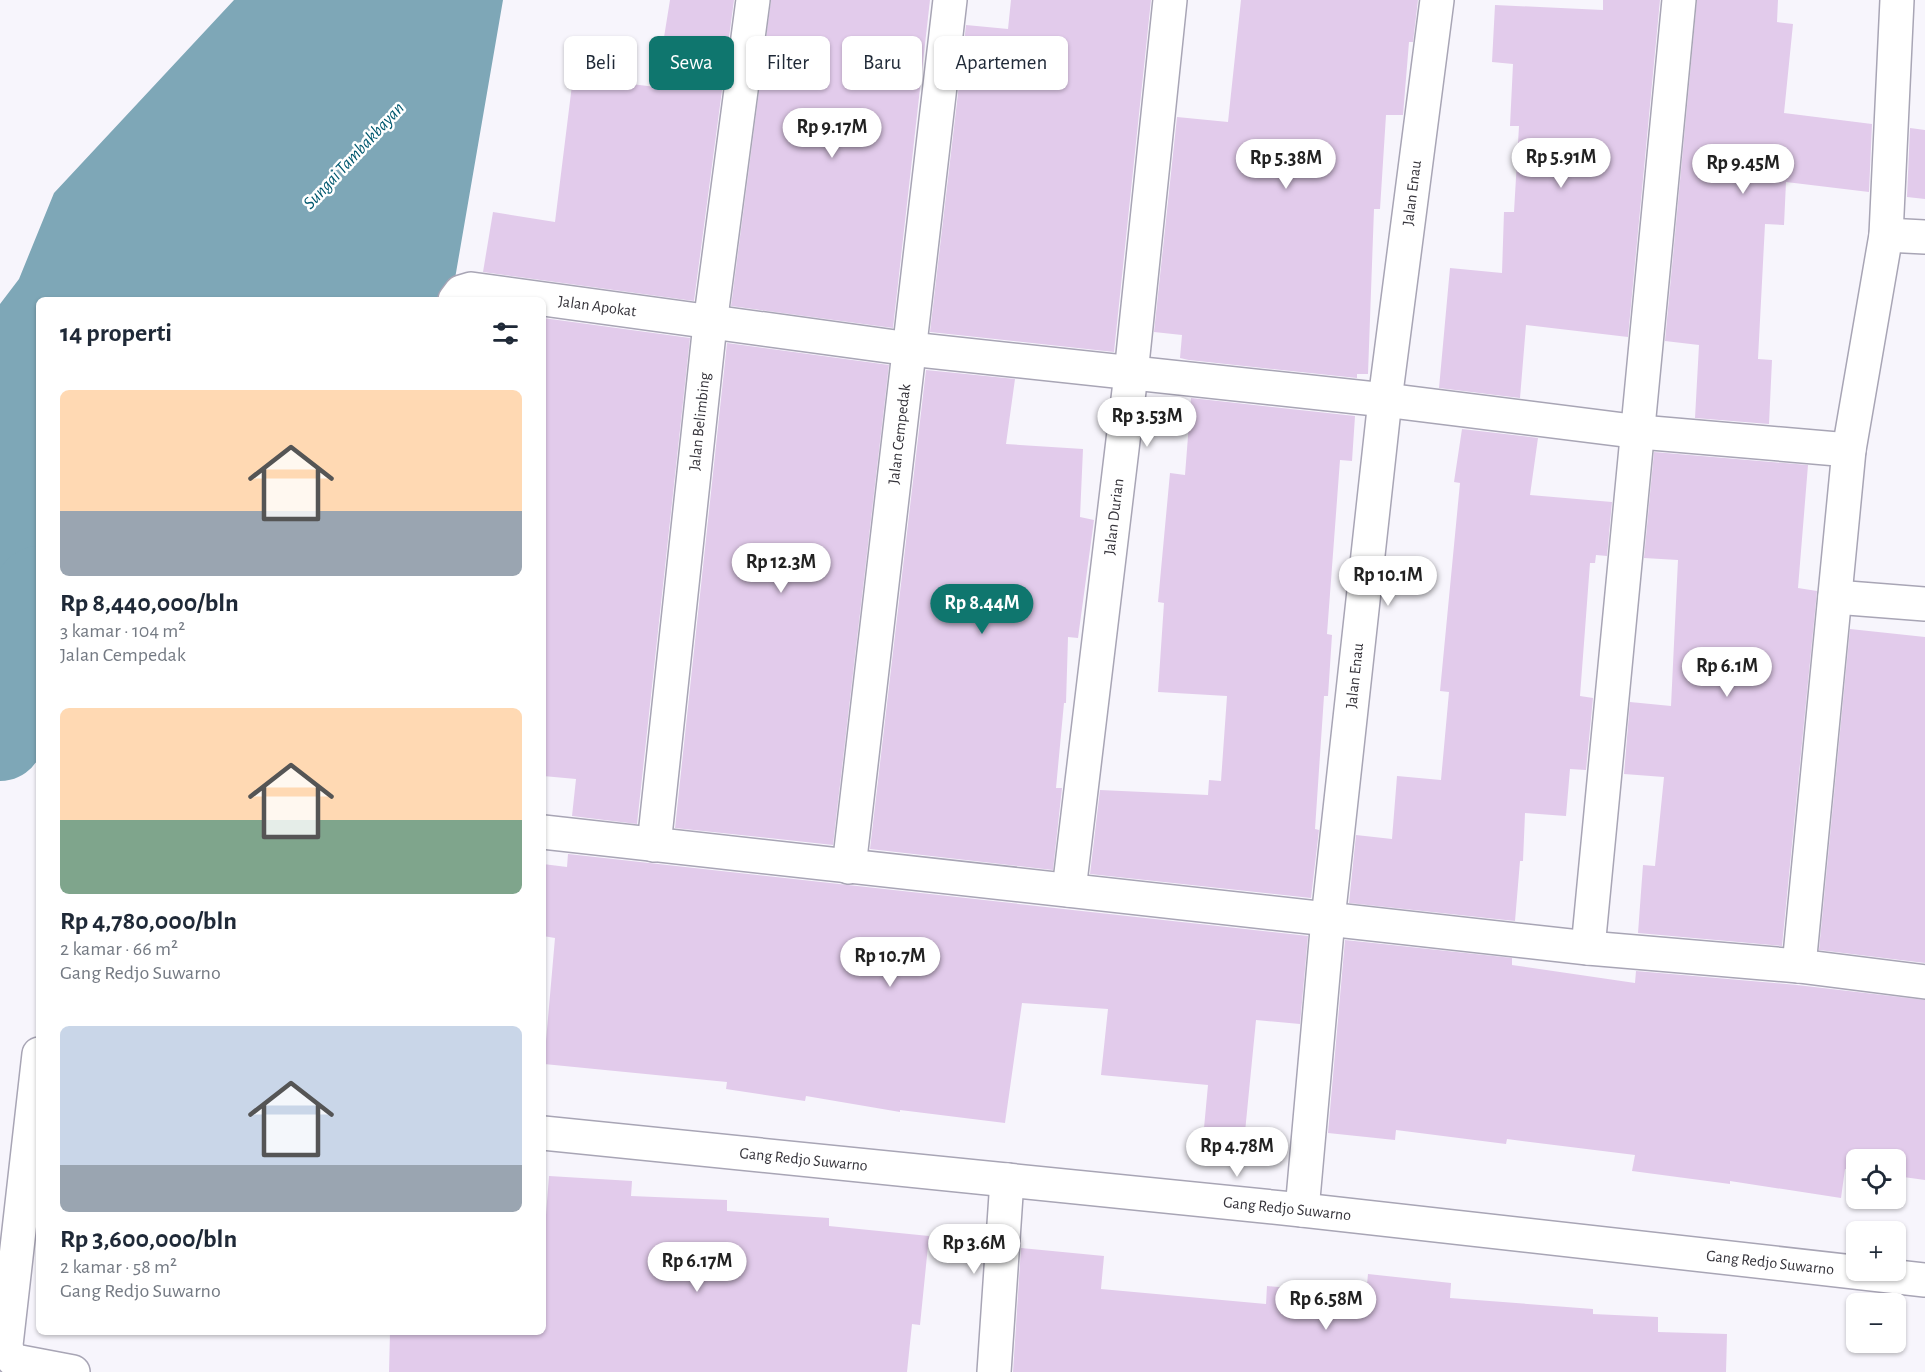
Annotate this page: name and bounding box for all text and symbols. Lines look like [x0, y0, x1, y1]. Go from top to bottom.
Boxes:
chip: Beli [564, 36, 637, 90]
chip: Sewa [649, 36, 734, 90]
chip: Filter [746, 36, 830, 90]
chip: Baru [842, 36, 922, 90]
chip: Apartemen [934, 36, 1068, 90]
water label: Sungai Tambakbayan [300, 99, 408, 213]
pin: Rp 9.17M [770, 108, 894, 159]
text: Rp 9.17M [797, 117, 867, 137]
pin: Rp 5.91M [1499, 138, 1623, 189]
pin: Rp 5.38M [1224, 139, 1348, 190]
pin: Rp 9.45M [1681, 144, 1805, 195]
text: Rp 5.91M [1526, 147, 1596, 167]
text: Rp 5.38M [1250, 148, 1322, 168]
text: Rp 9.45M [1706, 153, 1780, 173]
street label: Jalan Enau [1400, 159, 1424, 227]
street label: Jalan Apokat [557, 293, 637, 320]
icon: filters [489, 317, 522, 350]
text: 14 properti [60, 320, 172, 346]
street label: Jalan Belimbing [686, 371, 713, 471]
street label: Jalan Cempedak [886, 382, 913, 485]
pin: Rp 3.53M [1085, 397, 1209, 448]
text: Rp 3.53M [1111, 406, 1183, 426]
icon: home [237, 429, 345, 537]
street label: Jalan Durian [1101, 477, 1126, 556]
pin: Rp 12.3M [719, 543, 843, 594]
text: Rp 12.3M [746, 552, 816, 572]
pin: Rp 10.1M [1326, 556, 1450, 607]
text: Rp 10.1M [1353, 565, 1423, 585]
pin: Rp 8.44M [920, 584, 1044, 635]
text: Rp 8,440,000/bln [60, 590, 239, 616]
text: Rp 8.44M [944, 593, 1020, 613]
text: 3 kamar · 104 m² [60, 621, 185, 641]
street label: Jalan Enau [1343, 642, 1366, 709]
text: Jalan Cempedak [60, 645, 186, 665]
pin: Rp 6.1M [1672, 647, 1782, 698]
text: Rp 6.1M [1696, 656, 1758, 676]
icon: home [237, 747, 345, 855]
text: Rp 4,780,000/bln [60, 908, 237, 934]
pin: Rp 10.7M [828, 937, 952, 988]
text: 2 kamar · 66 m² [60, 939, 178, 959]
text: Rp 10.7M [854, 946, 926, 966]
text: Gang Redjo Suwarno [60, 963, 221, 983]
icon: home [237, 1065, 345, 1173]
pin: Rp 4.78M [1175, 1127, 1299, 1178]
text: Rp 4.78M [1200, 1136, 1274, 1156]
street label: Gang Redjo Suwarno [739, 1145, 869, 1174]
map controls [1846, 1149, 1906, 1353]
button: locate [1846, 1149, 1906, 1209]
street label: Gang Redjo Suwarno [1222, 1194, 1352, 1223]
button: + [1846, 1221, 1906, 1281]
pin: Rp 3.6M [919, 1224, 1029, 1275]
text: Rp 3,600,000/bln [60, 1226, 237, 1252]
text: Rp 3.6M [942, 1233, 1006, 1253]
pin: Rp 6.17M [635, 1242, 759, 1293]
street label: Gang Redjo Suwarno [1705, 1247, 1835, 1278]
text: Rp 6.17M [662, 1251, 732, 1271]
text: 2 kamar · 58 m² [60, 1257, 177, 1277]
pin: Rp 6.58M [1264, 1280, 1388, 1331]
text: Gang Redjo Suwarno [60, 1281, 221, 1301]
text: Rp 6.58M [1289, 1289, 1363, 1309]
button: − [1846, 1293, 1906, 1353]

